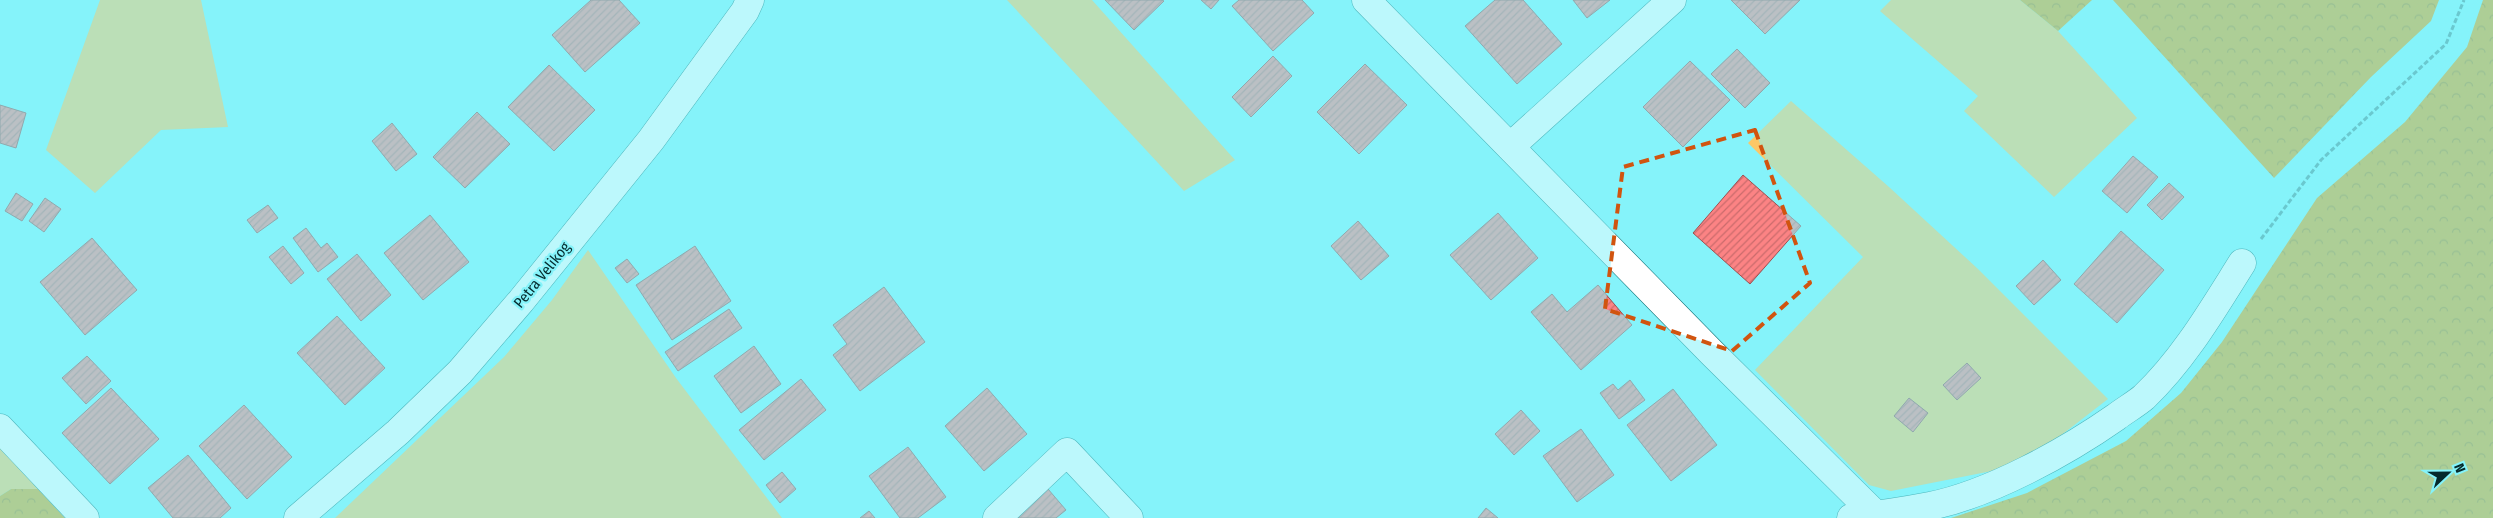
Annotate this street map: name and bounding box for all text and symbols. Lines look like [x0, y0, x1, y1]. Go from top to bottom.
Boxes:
street label: Petra Velikog [510, 238, 574, 312]
north arrow [2423, 448, 2473, 498]
text: N [2450, 461, 2469, 475]

